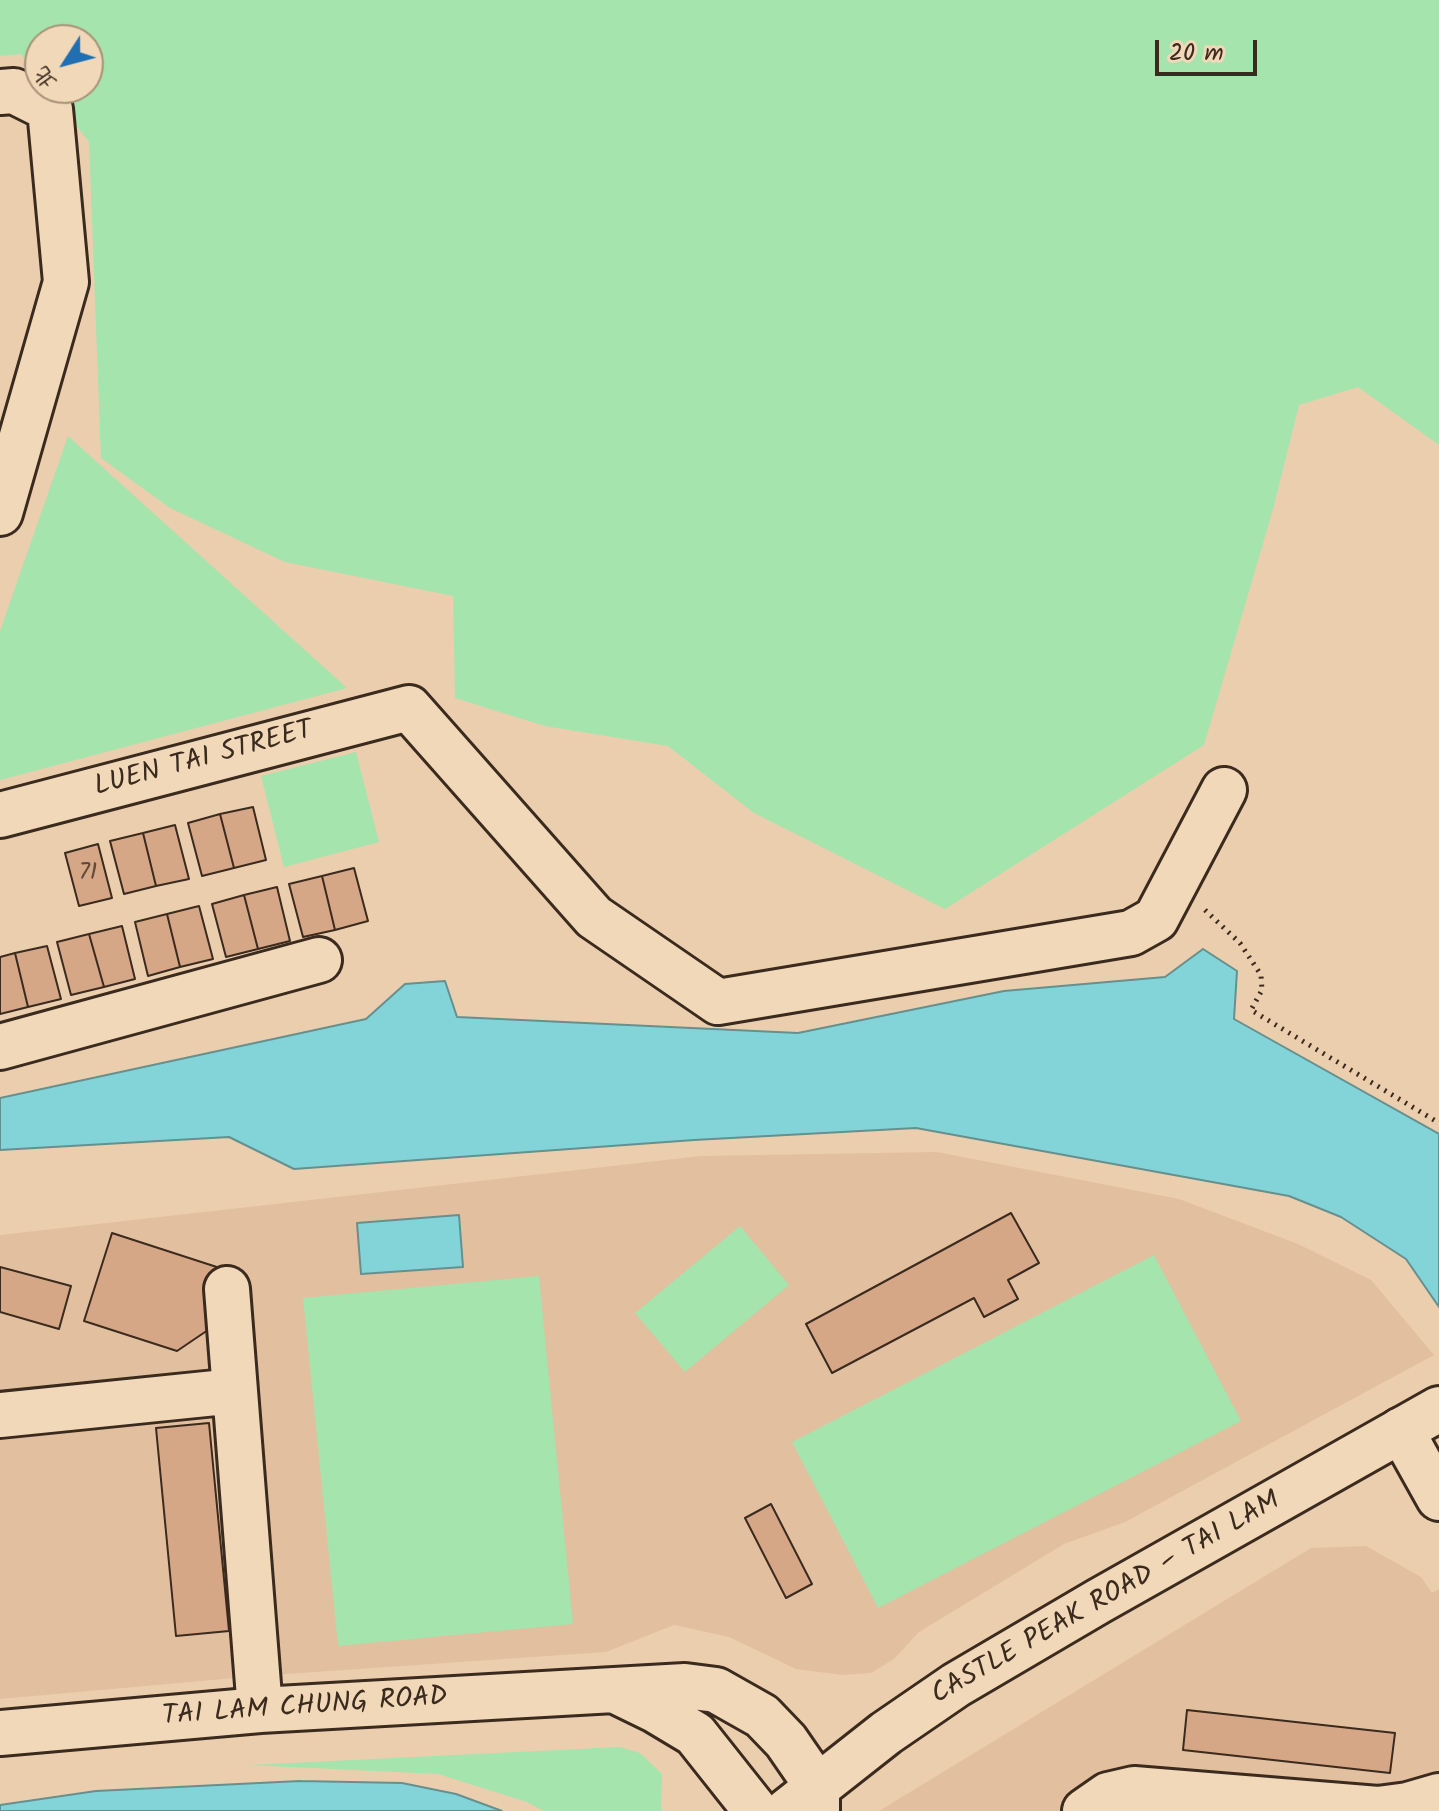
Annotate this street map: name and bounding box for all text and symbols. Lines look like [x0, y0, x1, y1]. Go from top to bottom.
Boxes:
north arrow [24, 24, 104, 104]
scale bar [1159, 24, 1261, 74]
text: 20 m [1169, 34, 1224, 73]
text: 北 [25, 58, 66, 96]
street label: LUEN TAI STREET [91, 716, 317, 806]
house number: 71 [79, 861, 97, 889]
street label: CASTLE PEAK ROAD – TAI LAM [927, 1486, 1287, 1714]
street label: TAI LAM CHUNG ROAD [161, 1682, 449, 1736]

